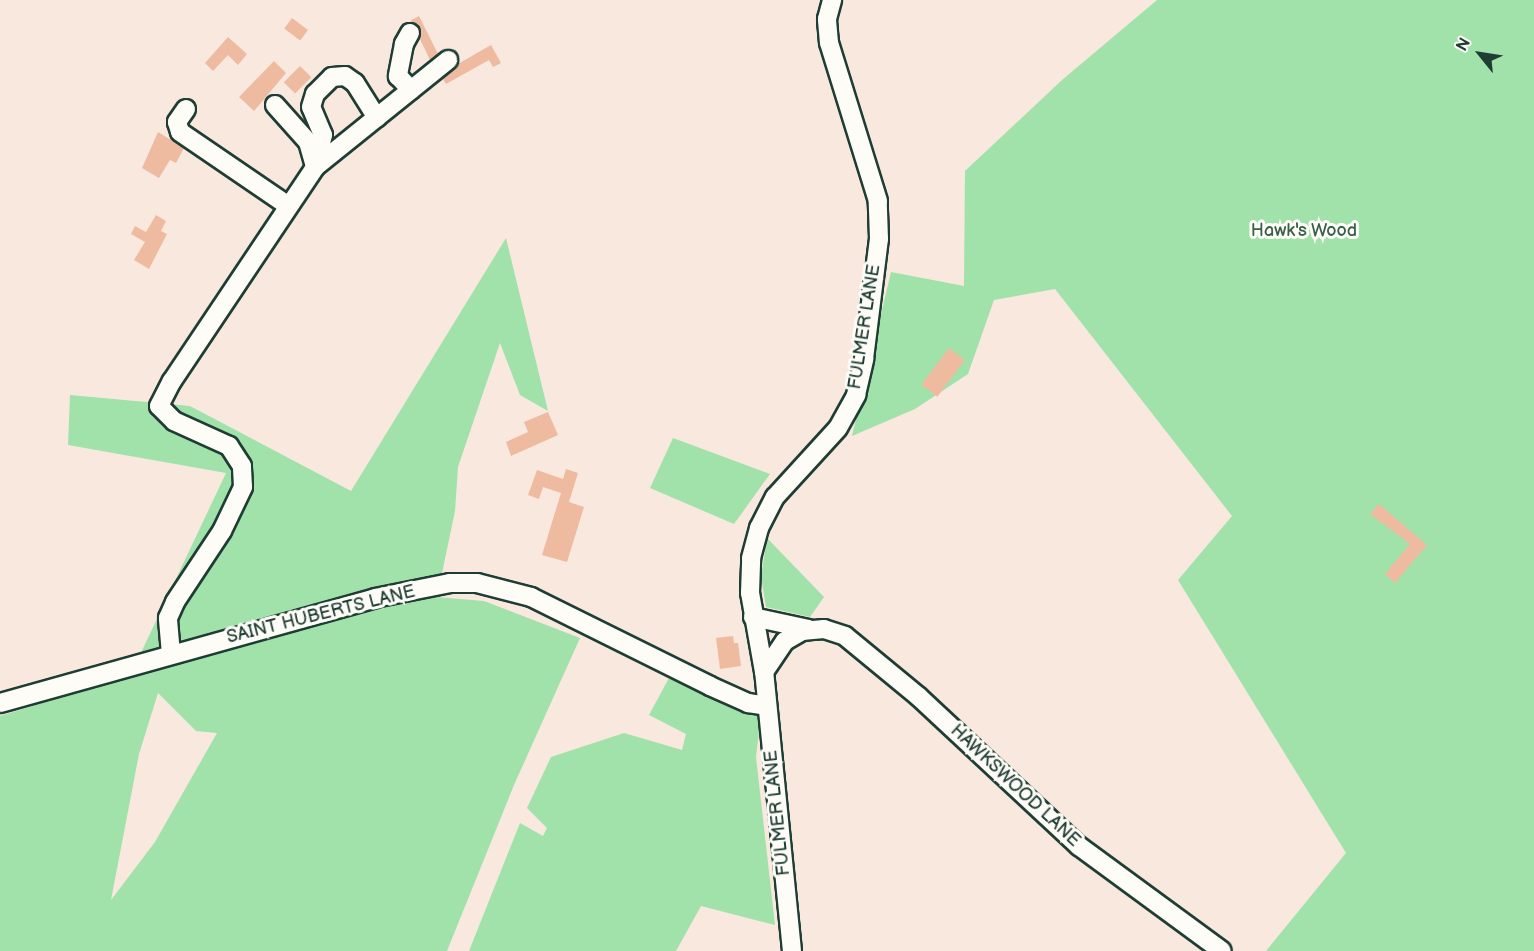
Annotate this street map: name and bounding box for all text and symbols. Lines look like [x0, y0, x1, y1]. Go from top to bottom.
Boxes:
north arrow [1450, 24, 1510, 84]
text: N [1453, 35, 1475, 55]
park label: Hawk's Wood [1251, 220, 1357, 242]
street label: FULMER LANE [844, 263, 886, 391]
street label: SAINT HUBERTS LANE [225, 581, 417, 649]
street label: HAWKSWOOD LANE [946, 720, 1084, 852]
street label: FULMER LANE [761, 749, 795, 877]

